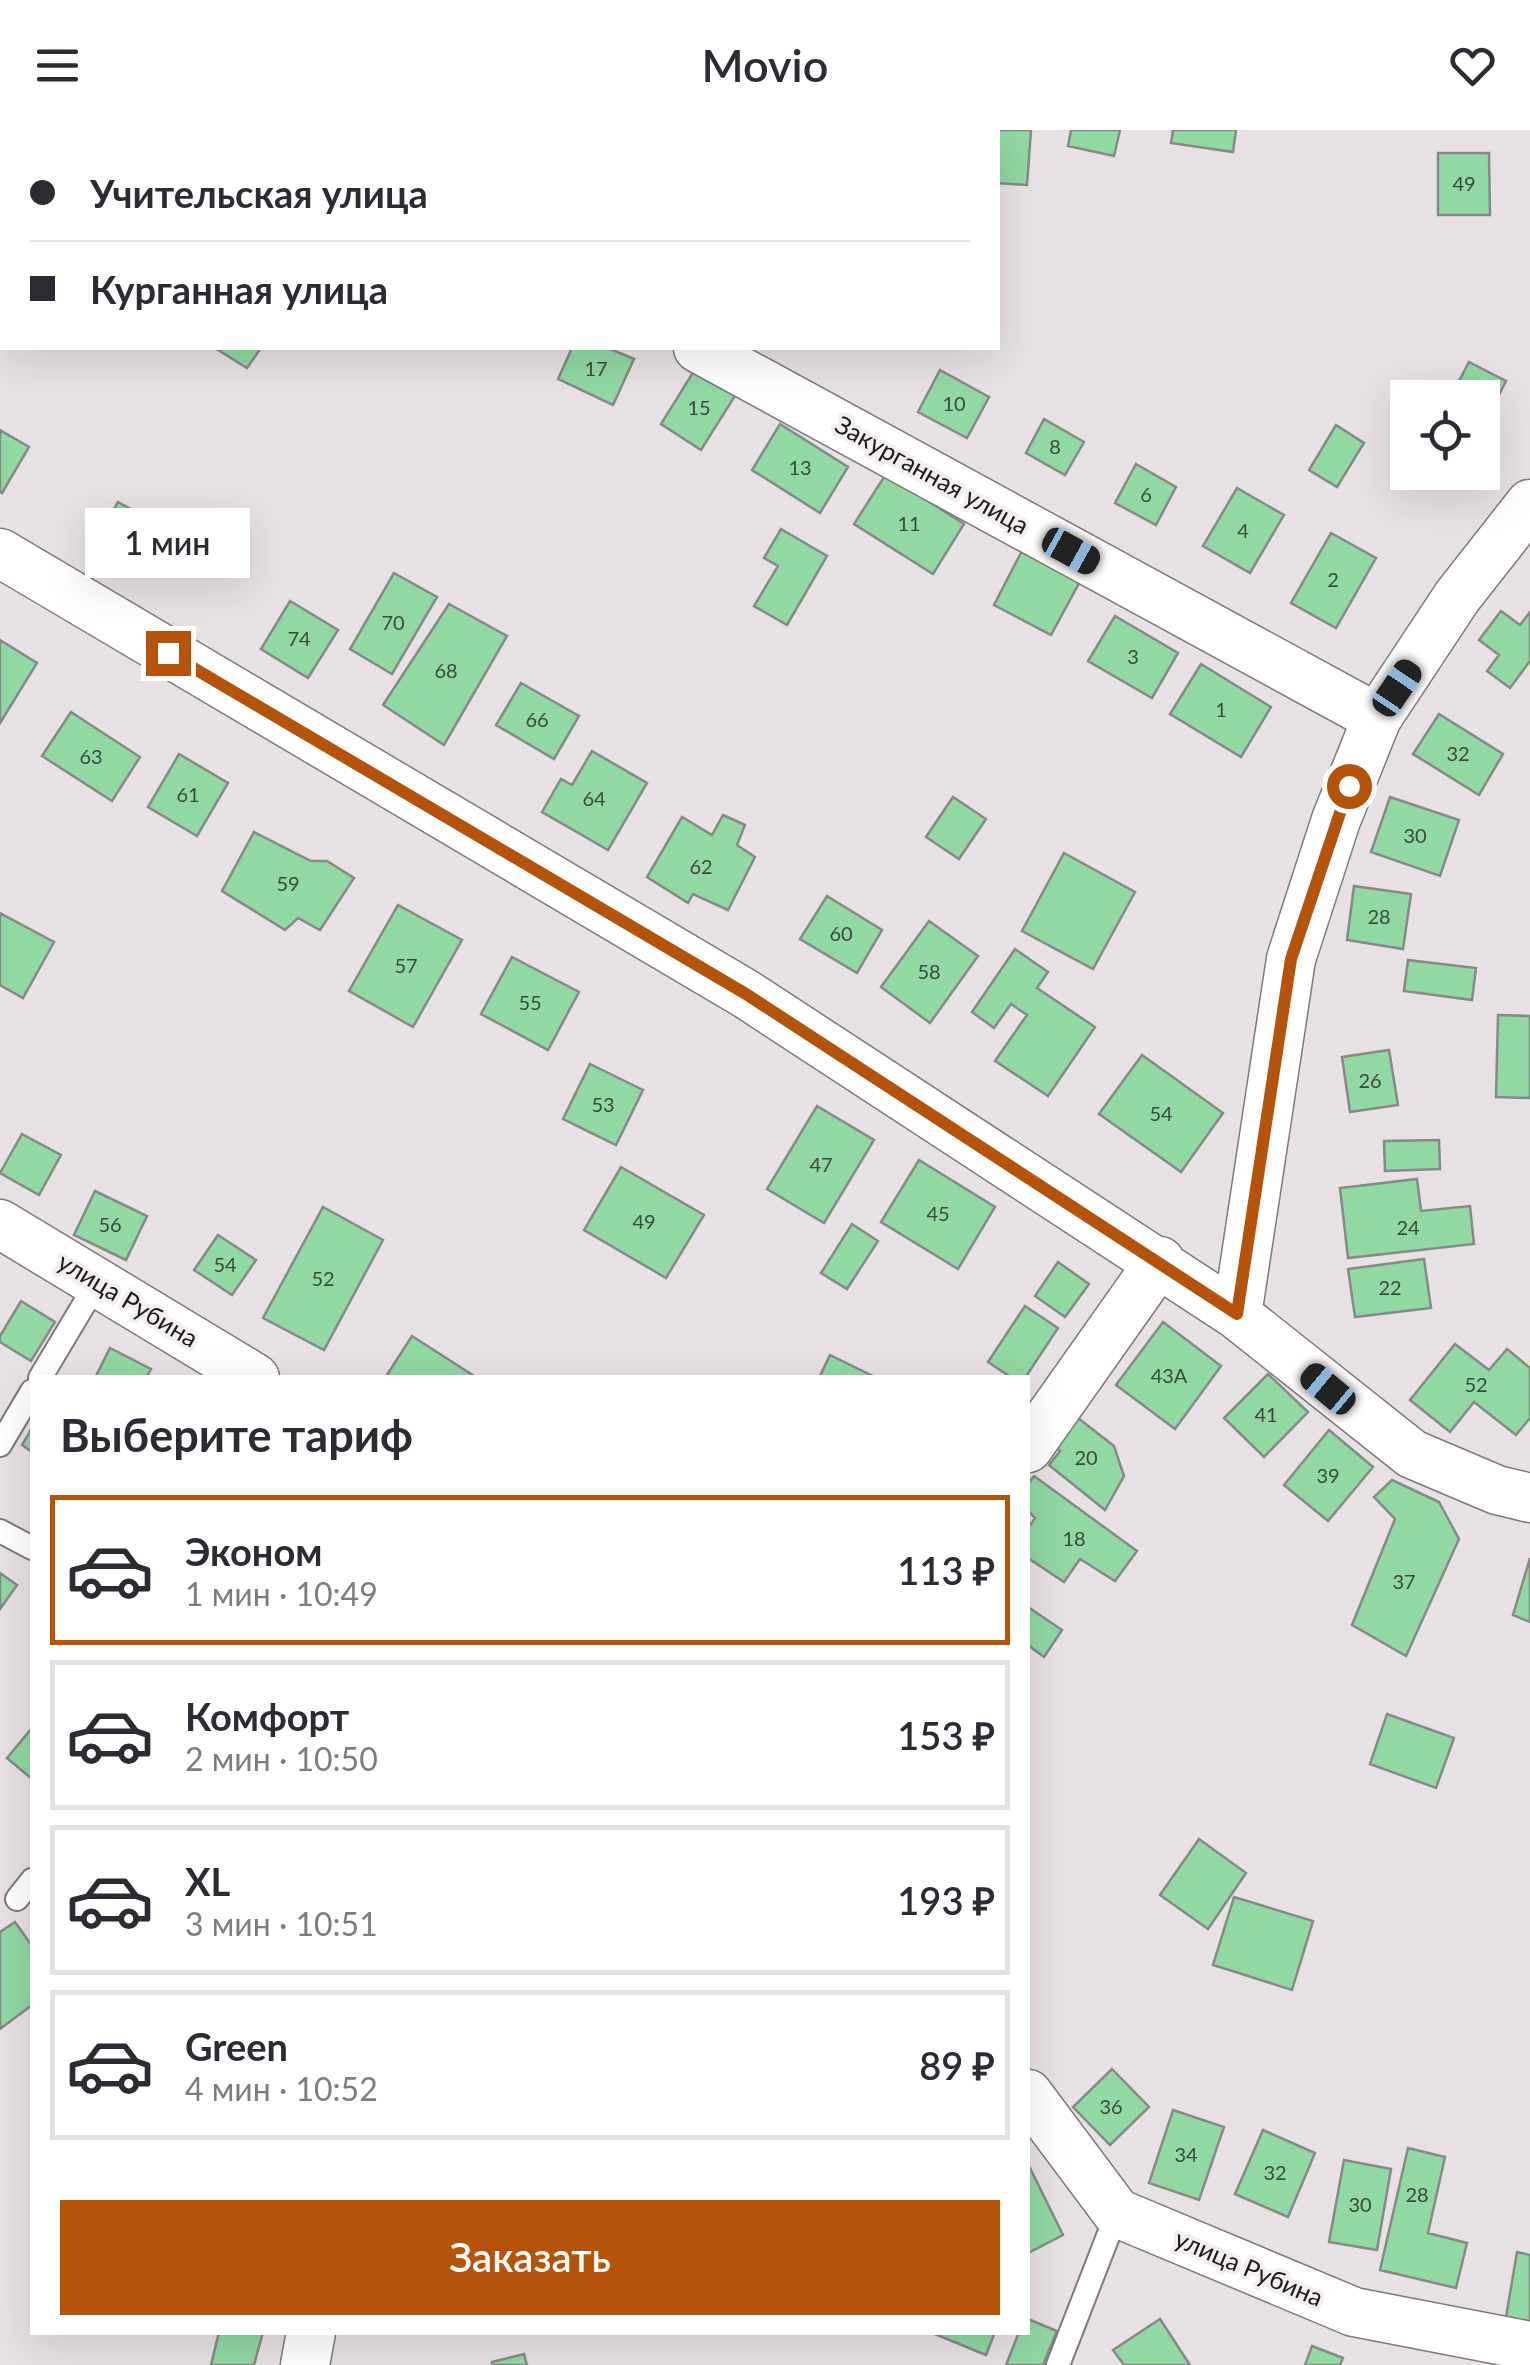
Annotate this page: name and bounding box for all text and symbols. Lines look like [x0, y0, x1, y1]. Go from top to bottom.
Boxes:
icon: menu [30, 38, 85, 93]
text: Movio [702, 38, 828, 92]
icon: heart [1445, 38, 1500, 93]
text: Учительская улица [90, 170, 428, 216]
house number: 49 [1452, 171, 1476, 195]
text: Курганная улица [90, 266, 388, 312]
house number: 17 [584, 356, 608, 380]
map controls [1390, 380, 1500, 490]
button: locate [1390, 380, 1500, 490]
house number: 10 [942, 391, 966, 415]
house number: 15 [687, 395, 711, 419]
street label: Закурганная улица [830, 408, 1034, 540]
house number: 8 [1049, 434, 1061, 458]
house number: 13 [788, 455, 812, 479]
house number: 6 [1140, 482, 1152, 506]
callout: 1 мин [86, 508, 250, 578]
house number: 11 [897, 511, 921, 535]
house number: 4 [1237, 518, 1249, 542]
text: 1 мин [125, 523, 210, 562]
car [1037, 523, 1105, 579]
house number: 2 [1327, 567, 1339, 591]
house number: 70 [381, 610, 405, 634]
house number: 74 [287, 626, 311, 650]
route end [146, 631, 191, 676]
house number: 3 [1127, 644, 1139, 668]
car [1368, 655, 1426, 721]
house number: 68 [434, 658, 458, 682]
house number: 1 [1215, 697, 1227, 721]
house number: 66 [525, 707, 549, 731]
house number: 32 [1446, 741, 1470, 765]
house number: 63 [79, 744, 103, 768]
route start [1327, 764, 1372, 809]
house number: 61 [176, 782, 200, 806]
house number: 64 [582, 786, 606, 810]
house number: 30 [1403, 823, 1427, 847]
house number: 62 [689, 854, 713, 878]
house number: 59 [276, 871, 300, 895]
house number: 28 [1367, 904, 1391, 928]
house number: 60 [829, 921, 853, 945]
house number: 57 [394, 953, 418, 977]
house number: 58 [917, 959, 941, 983]
house number: 55 [518, 990, 542, 1014]
house number: 26 [1358, 1068, 1382, 1092]
house number: 53 [591, 1092, 615, 1116]
house number: 54 [1149, 1101, 1173, 1125]
house number: 47 [809, 1152, 833, 1176]
house number: 45 [926, 1201, 950, 1225]
house number: 49 [632, 1209, 656, 1233]
house number: 56 [98, 1212, 122, 1236]
house number: 24 [1396, 1215, 1420, 1239]
street label: улица Рубина [53, 1246, 204, 1353]
house number: 54 [213, 1252, 237, 1276]
house number: 52 [311, 1266, 335, 1290]
house number: 22 [1378, 1275, 1402, 1299]
car [1295, 1358, 1361, 1420]
house number: 43А [1151, 1363, 1188, 1387]
house number: 52 [1464, 1372, 1488, 1396]
house number: 41 [1254, 1402, 1278, 1426]
text: Выберите тариф [60, 1408, 413, 1462]
house number: 20 [1074, 1445, 1098, 1469]
house number: 39 [1316, 1463, 1340, 1487]
icon: car [65, 1525, 155, 1615]
house number: 18 [1062, 1526, 1086, 1550]
text: Эконом [185, 1528, 323, 1574]
text: 113 ₽ [897, 1547, 995, 1593]
house number: 37 [1392, 1569, 1416, 1593]
text: 1 мин · 10:49 [185, 1574, 378, 1613]
icon: car [65, 1690, 155, 1780]
text: Комфорт [185, 1693, 349, 1739]
text: 153 ₽ [897, 1712, 995, 1758]
text: 2 мин · 10:50 [185, 1739, 378, 1778]
icon: car [65, 1855, 155, 1945]
text: XL [185, 1858, 230, 1904]
text: 193 ₽ [897, 1877, 995, 1923]
text: 3 мин · 10:51 [185, 1904, 378, 1943]
icon: car [65, 2020, 155, 2110]
text: Green [185, 2023, 288, 2069]
text: 89 ₽ [919, 2042, 995, 2088]
text: 4 мин · 10:52 [185, 2069, 378, 2108]
house number: 36 [1099, 2094, 1123, 2118]
house number: 34 [1174, 2142, 1198, 2166]
house number: 32 [1263, 2160, 1287, 2184]
house number: 28 [1405, 2182, 1429, 2206]
house number: 30 [1348, 2192, 1372, 2216]
button: Заказать [60, 2200, 1000, 2315]
street label: улица Рубина [1171, 2222, 1328, 2312]

